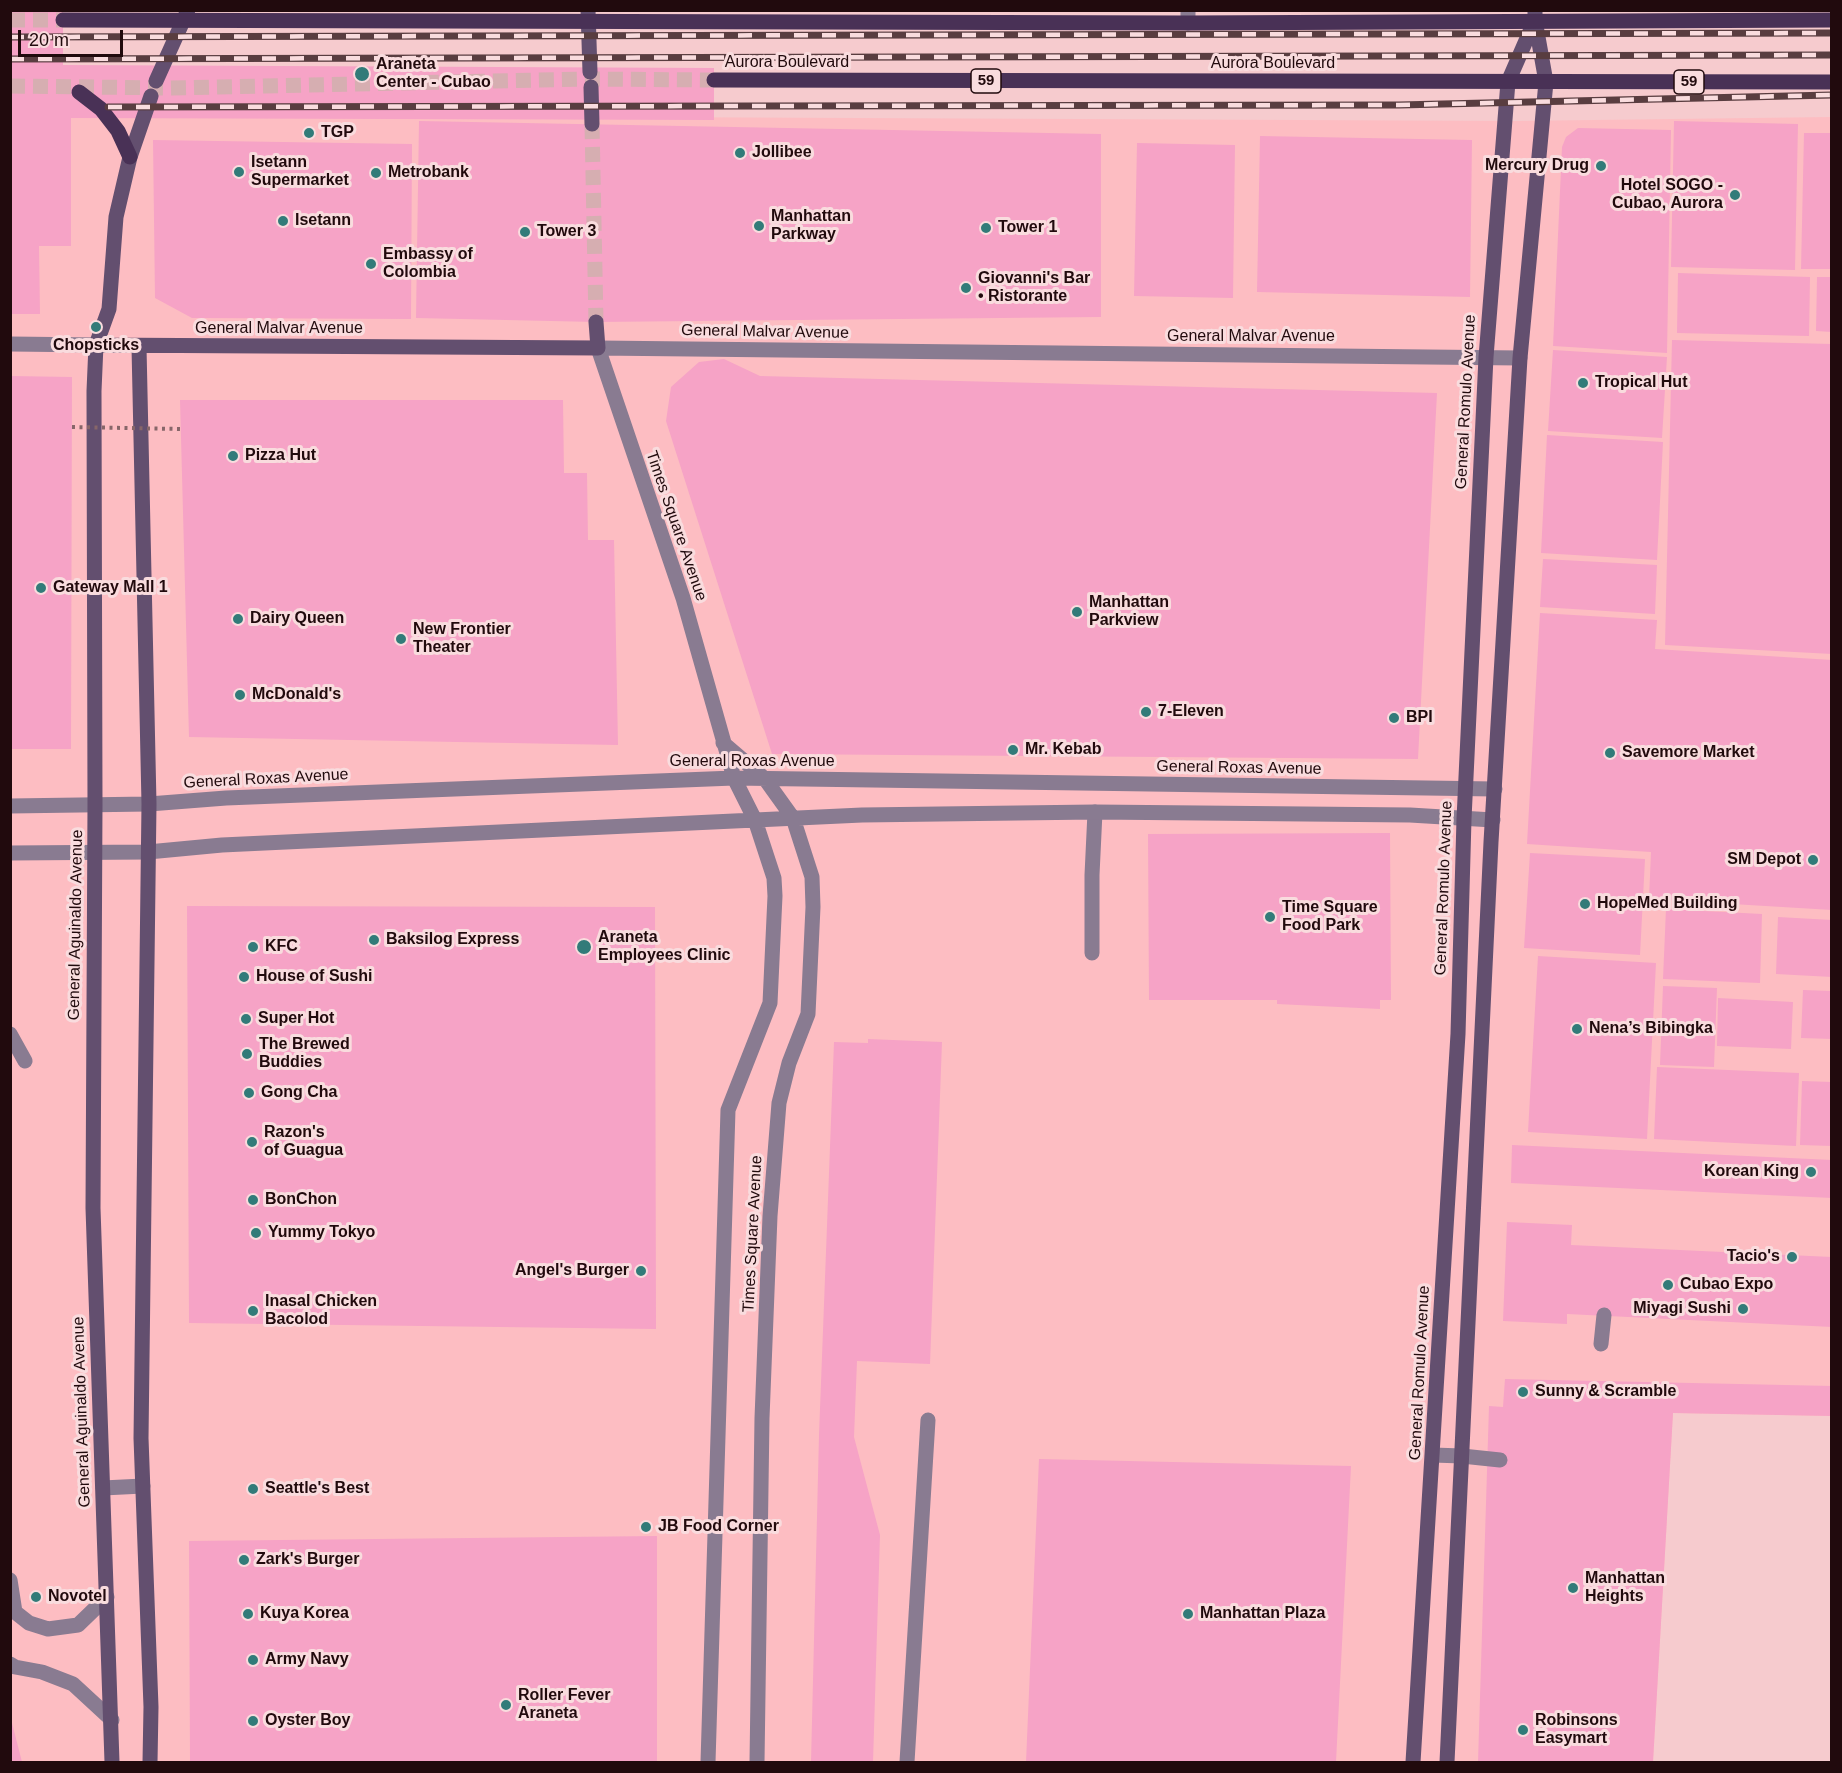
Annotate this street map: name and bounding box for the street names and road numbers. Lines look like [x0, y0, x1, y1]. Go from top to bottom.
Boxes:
street label: Aurora Boulevard [725, 53, 849, 73]
street label: Aurora Boulevard [1211, 54, 1335, 74]
road number: 59 [971, 69, 1001, 93]
road number: 59 [1674, 70, 1704, 94]
street label: General Romulo Avenue [1452, 314, 1480, 490]
street label: General Malvar Avenue [195, 319, 363, 339]
street label: General Malvar Avenue [681, 321, 849, 343]
street label: General Malvar Avenue [1167, 327, 1335, 347]
street label: Times Square Avenue [641, 448, 711, 604]
street label: General Roxas Avenue [669, 752, 835, 772]
street label: General Roxas Avenue [1156, 757, 1322, 779]
street label: General Roxas Avenue [183, 765, 349, 793]
street label: General Romulo Avenue [1431, 800, 1457, 976]
street label: General Aguinaldo Avenue [65, 829, 87, 1021]
street label: Times Square Avenue [739, 1155, 767, 1313]
street label: General Romulo Avenue [1406, 1285, 1434, 1461]
street label: General Aguinaldo Avenue [69, 1316, 95, 1508]

